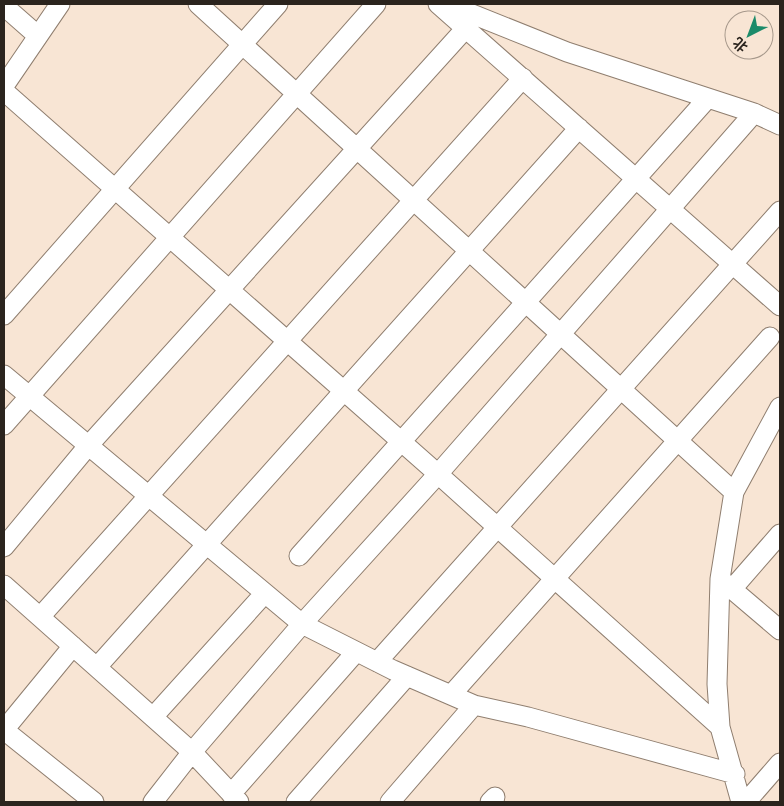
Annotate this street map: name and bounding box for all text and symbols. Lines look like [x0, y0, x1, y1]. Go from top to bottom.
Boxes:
north arrow [724, 10, 774, 60]
text: 北 [728, 33, 752, 57]

